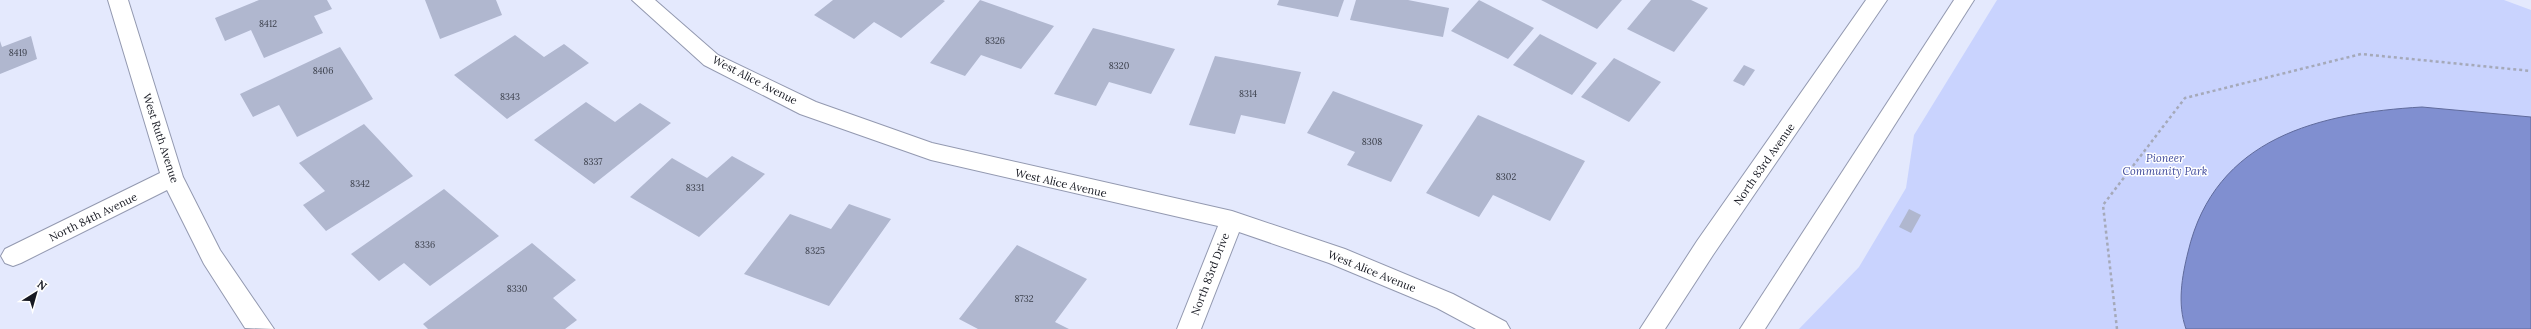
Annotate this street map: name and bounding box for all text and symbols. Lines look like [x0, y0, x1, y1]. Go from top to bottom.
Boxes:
house number: 8412 [259, 18, 277, 29]
house number: 8326 [985, 35, 1005, 46]
house number: 8419 [9, 47, 27, 58]
street label: West Alice Avenue [710, 52, 800, 108]
house number: 8320 [1109, 60, 1130, 71]
house number: 8406 [313, 65, 333, 76]
house number: 8314 [1239, 88, 1257, 99]
street label: West Ruth Avenue [140, 91, 182, 185]
house number: 8343 [500, 91, 520, 102]
street label: North 83rd Avenue [1730, 120, 1798, 208]
house number: 8308 [1362, 136, 1382, 147]
park label: Pioneer Community Park [2122, 151, 2208, 178]
house number: 8337 [583, 156, 603, 167]
street label: West Alice Avenue [1014, 166, 1108, 200]
house number: 8302 [1496, 171, 1516, 182]
house number: 8342 [350, 178, 370, 189]
house number: 8331 [686, 182, 704, 193]
street label: North 84th Avenue [47, 190, 139, 244]
street label: North 83rd Drive [1188, 231, 1232, 317]
house number: 8336 [415, 239, 435, 250]
house number: 8325 [805, 245, 825, 256]
street label: West Alice Avenue [1326, 247, 1418, 295]
north arrow [16, 273, 56, 313]
text: N [34, 277, 50, 293]
house number: 8330 [507, 283, 528, 294]
house number: 8732 [1014, 293, 1034, 304]

